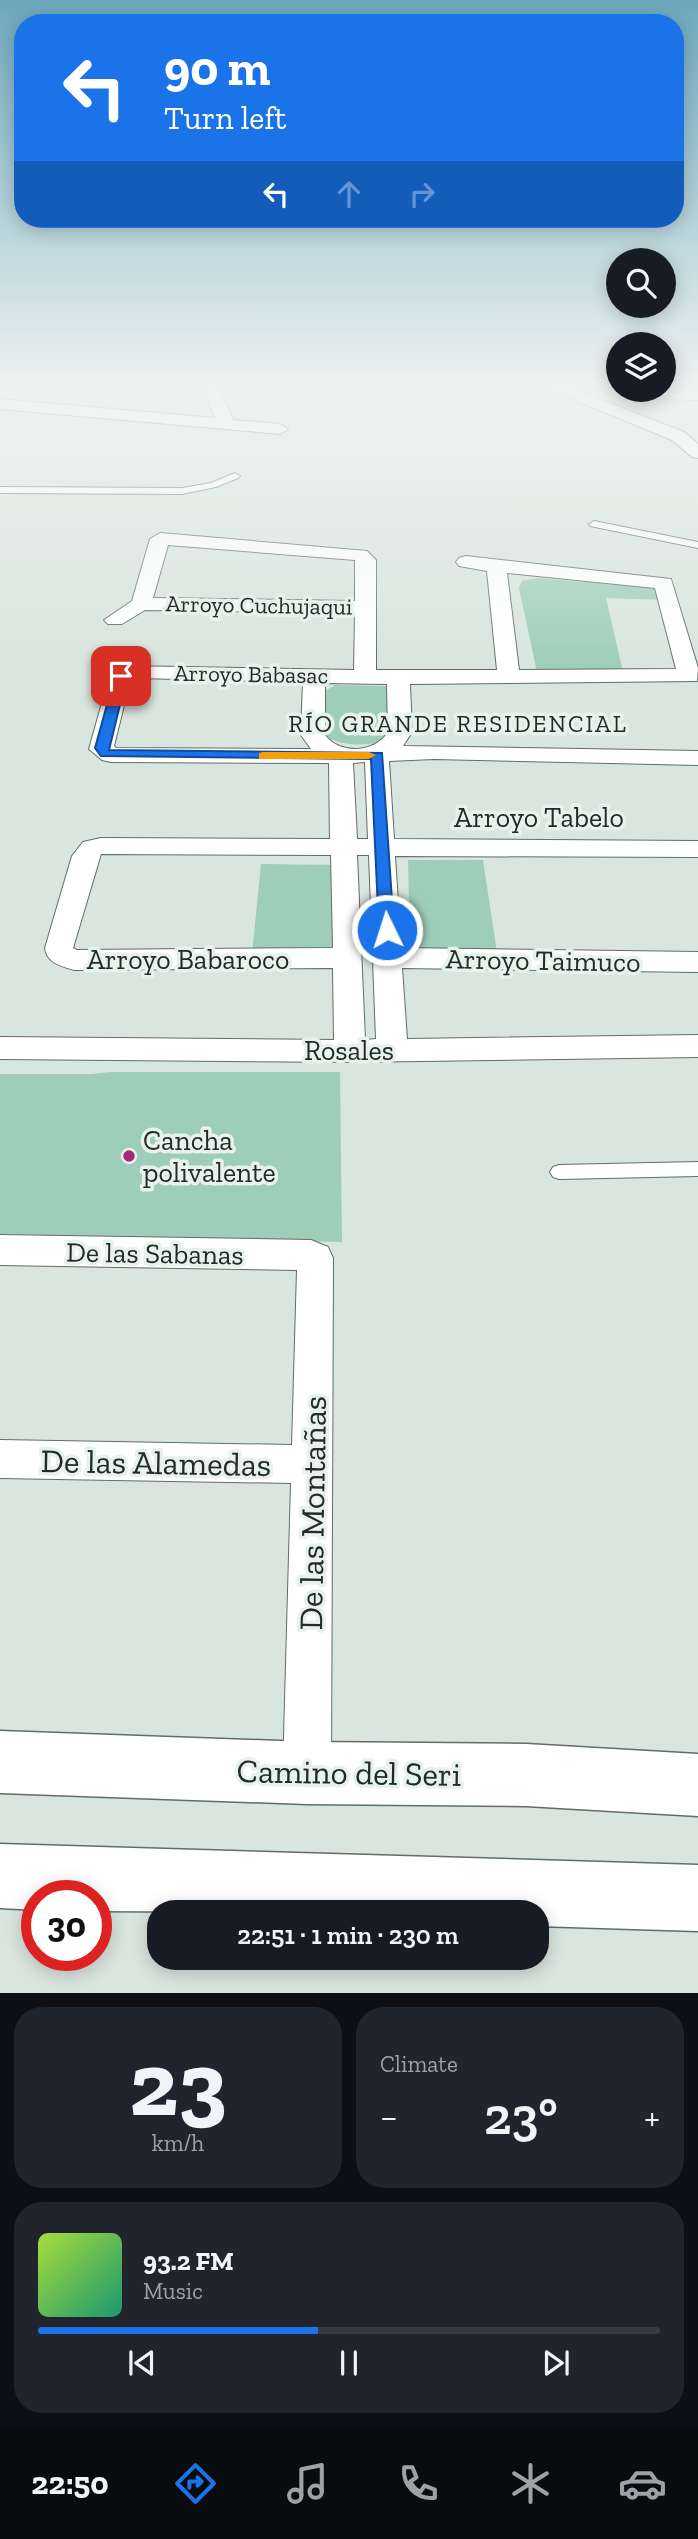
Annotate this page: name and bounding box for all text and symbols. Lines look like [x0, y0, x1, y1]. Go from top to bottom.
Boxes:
text: 90 m [164, 39, 271, 98]
icon: left [49, 42, 140, 133]
text: Turn left [164, 99, 286, 137]
icon: left [257, 175, 295, 213]
icon: ahead [330, 175, 368, 213]
icon: right [403, 175, 441, 213]
map controls [606, 248, 676, 402]
button: search [606, 248, 676, 318]
button: layers [606, 332, 676, 402]
street label: Arroyo Cuchujaqui [165, 589, 353, 621]
pin [91, 646, 151, 706]
icon: arrive [102, 657, 140, 695]
street label: Arroyo Babasac [174, 659, 328, 689]
district label: RÍO GRANDE RESIDENCIAL [288, 709, 628, 738]
street label: Arroyo Tabelo [454, 801, 624, 834]
position arrow [350, 893, 424, 967]
street label: Arroyo Taimuco [445, 942, 641, 979]
street label: Arroyo Babaroco [87, 943, 289, 976]
street label: Rosales [304, 1034, 394, 1067]
place label: Cancha polivalente [143, 1124, 276, 1189]
marker: Cancha polivalente [121, 1148, 137, 1164]
street label: De las Sabanas [66, 1235, 244, 1272]
street label: De las Montañas [291, 1395, 334, 1631]
street label: De las Alamedas [40, 1441, 272, 1484]
street label: Camino del Seri [236, 1751, 462, 1794]
speed limit sign: 30 [21, 1880, 112, 1971]
text: 22:51 · 1 min · 230 m [237, 1919, 459, 1951]
text: 23 [129, 2029, 227, 2138]
text: Climate [380, 2050, 458, 2078]
text: 23° [484, 2085, 558, 2147]
text: − [380, 2094, 398, 2140]
text: + [644, 2094, 660, 2140]
text: km/h [152, 2129, 204, 2157]
text: 93.2 FM [143, 2245, 234, 2277]
text: Music [143, 2277, 203, 2305]
icon: previous [123, 2344, 161, 2382]
icon: pause [330, 2344, 368, 2382]
icon: next [537, 2344, 575, 2382]
icon: directions [171, 2459, 220, 2508]
icon: music [283, 2459, 332, 2508]
icon: phone [394, 2459, 443, 2508]
icon: climate [506, 2459, 555, 2508]
icon: car [618, 2459, 667, 2508]
text: 22:50 [31, 2464, 109, 2502]

